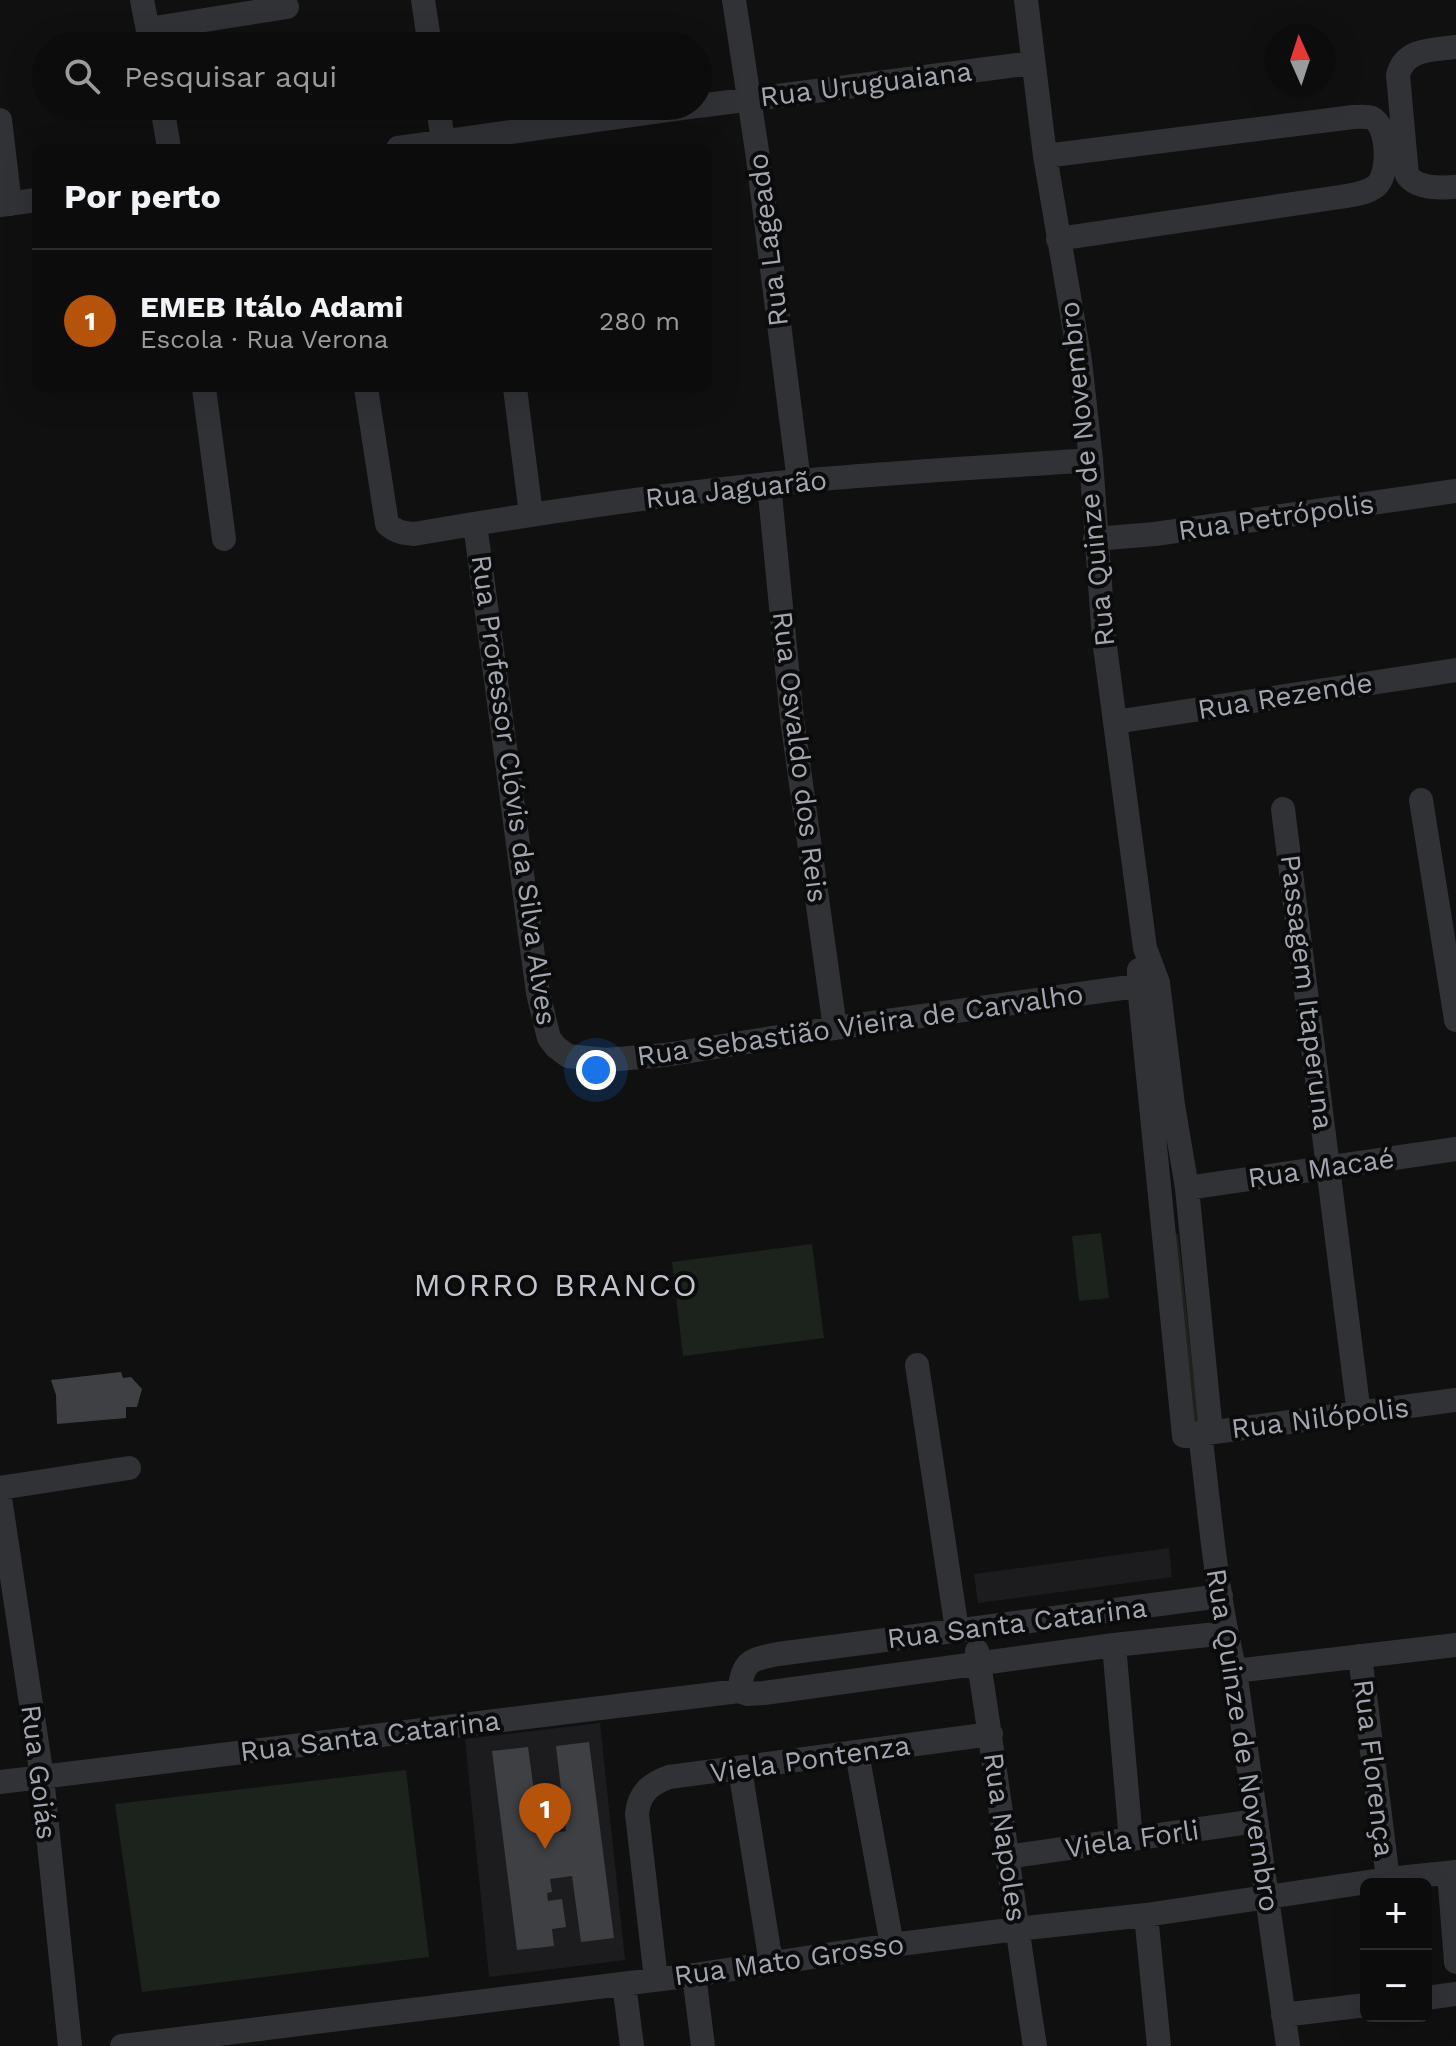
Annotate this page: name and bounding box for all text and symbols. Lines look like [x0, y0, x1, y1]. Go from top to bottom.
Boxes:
north arrow [1264, 24, 1336, 96]
search box [32, 32, 712, 120]
icon: search [60, 54, 104, 98]
street label: Rua Uruguaiana [758, 55, 974, 113]
text: Pesquisar aqui [124, 59, 337, 94]
street label: Rua Lageado [741, 152, 795, 328]
text: Por perto [64, 176, 221, 216]
text: EMEB Itálo Adami [140, 289, 403, 324]
street label: Rua Quinze de Novembro [1052, 300, 1122, 648]
text: 1 [84, 306, 96, 336]
text: 280 m [599, 306, 680, 336]
text: Escola · Rua Verona [140, 324, 389, 354]
street label: Rua Jaguarão [643, 463, 829, 515]
street label: Rua Petrópolis [1176, 487, 1376, 547]
street label: Rua Professor Clóvis da Silva Alves [465, 553, 563, 1027]
street label: Rua Osvaldo dos Reis [766, 609, 834, 905]
street label: Rua Rezende [1195, 666, 1375, 726]
street label: Passagem Itaperuna [1274, 852, 1340, 1132]
street label: Rua Sebastião Vieira de Carvalho [635, 977, 1085, 1073]
your location [576, 1050, 616, 1090]
street label: Rua Macaé [1246, 1141, 1396, 1195]
district label: MORRO BRANCO [413, 1266, 699, 1304]
street label: Rua Nilópolis [1229, 1391, 1411, 1445]
street label: Rua Quinze de Novembro [1200, 1566, 1286, 1914]
street label: Rua Santa Catarina [885, 1591, 1149, 1655]
street label: Rua Florença [1347, 1677, 1401, 1859]
street label: Rua Goiás [14, 1703, 64, 1841]
street label: Rua Santa Catarina [238, 1704, 502, 1768]
street label: Viela Pontenza [708, 1729, 912, 1789]
street label: Rua Napoles [977, 1750, 1033, 1924]
pin: 1 [519, 1783, 571, 1849]
street label: Viela Forli [1063, 1813, 1201, 1865]
map controls [1360, 1878, 1432, 2022]
button: + [1360, 1878, 1432, 1950]
street label: Rua Mato Grosso [672, 1928, 906, 1992]
button: − [1360, 1950, 1432, 2022]

